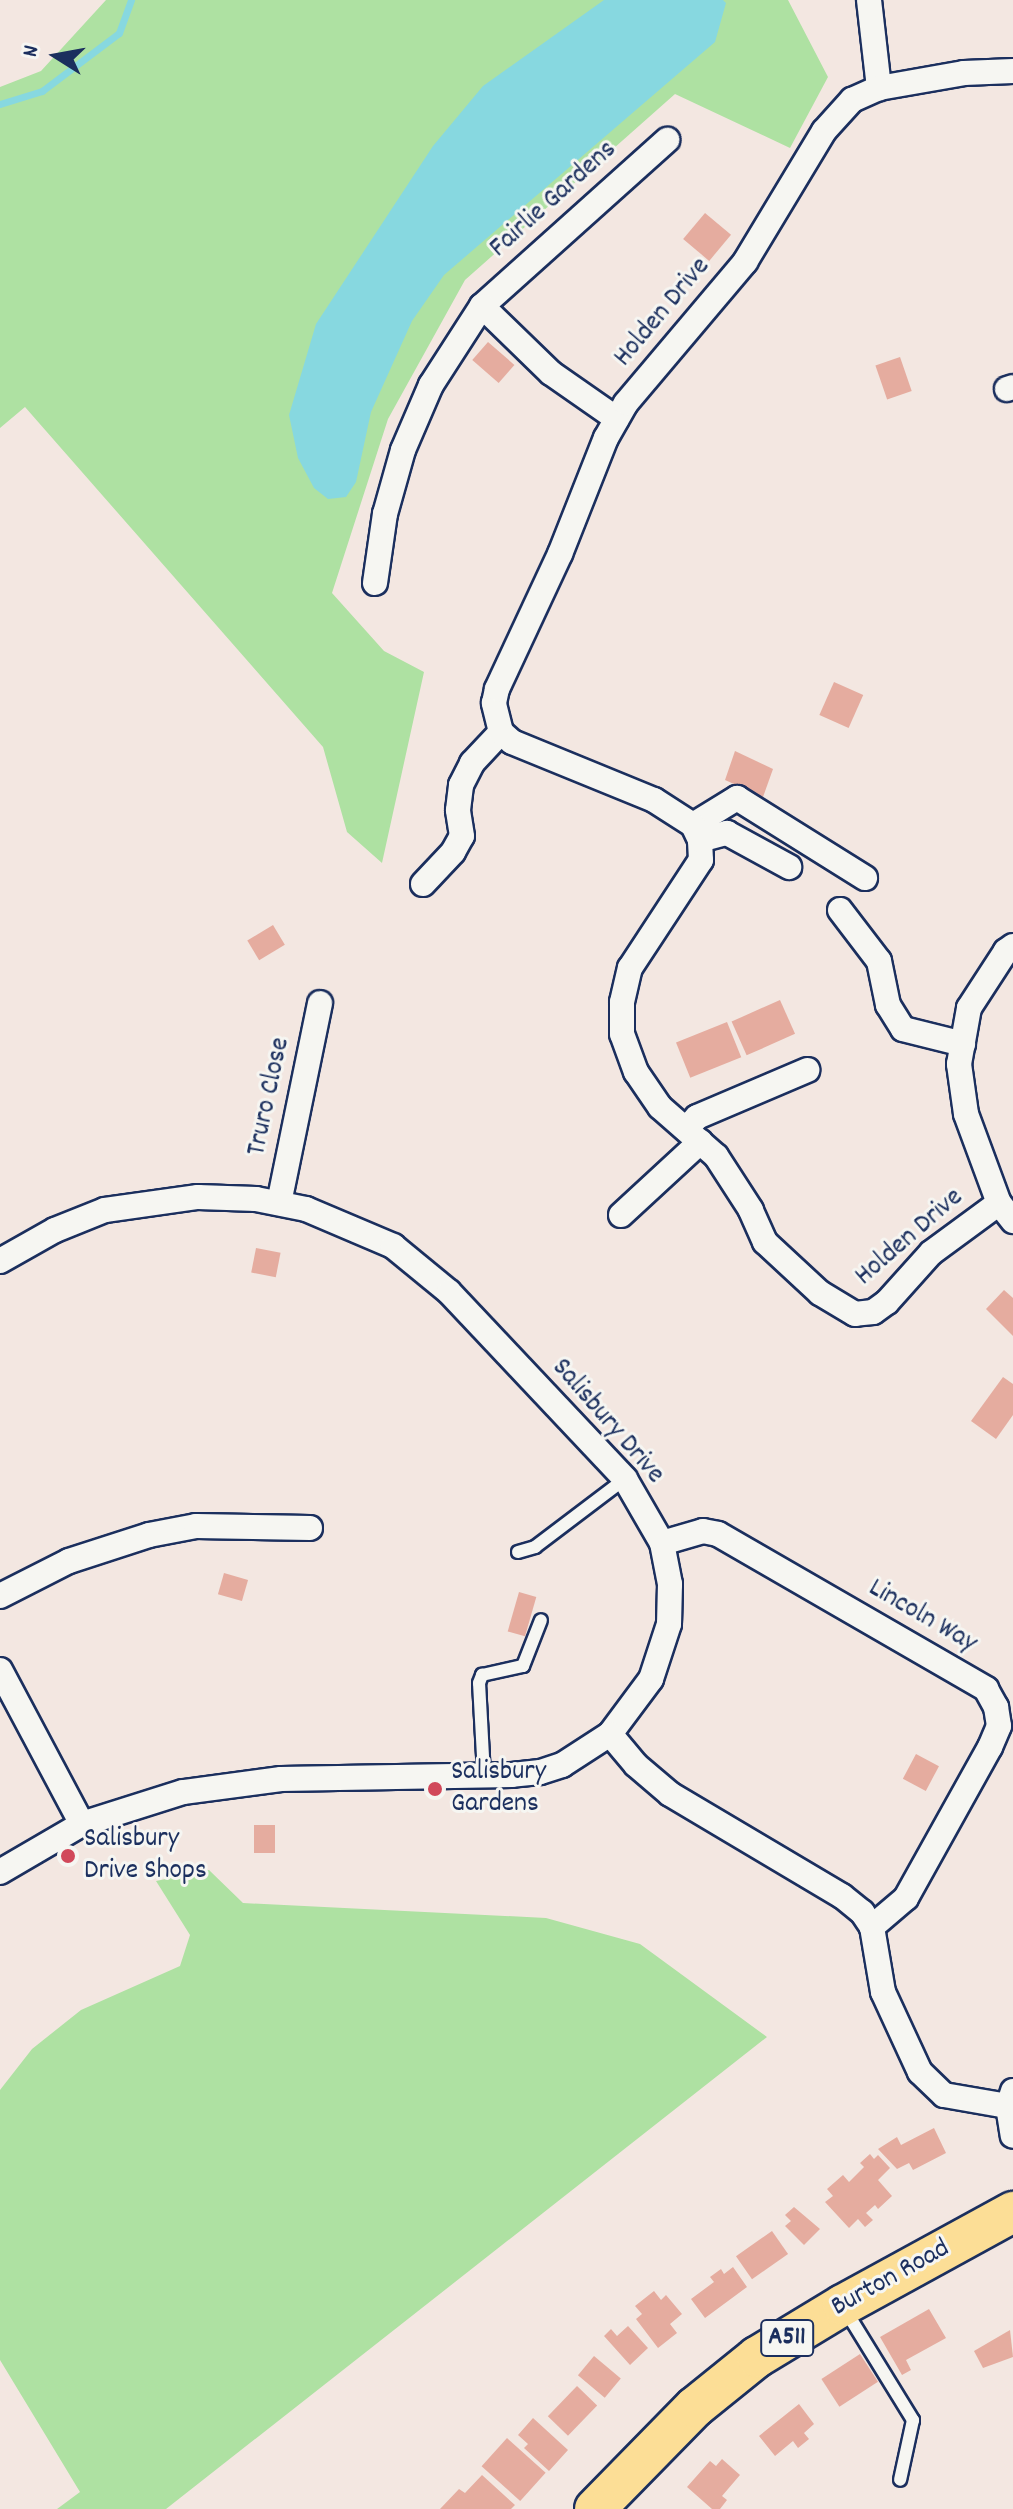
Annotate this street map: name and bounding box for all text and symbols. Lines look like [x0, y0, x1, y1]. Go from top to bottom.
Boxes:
north arrow [16, 16, 96, 96]
text: N [16, 43, 48, 60]
street label: Fairlie Gardens [483, 134, 625, 266]
street label: Holden Drive [608, 252, 718, 374]
street label: Truro Close [241, 1035, 299, 1159]
street label: Holden Drive [849, 1182, 971, 1294]
street label: Salisbury Drive [543, 1352, 671, 1492]
street label: Lincoln Way [862, 1573, 982, 1661]
place label: Salisbury Gardens [451, 1756, 546, 1822]
marker: Salisbury Gardens [426, 1780, 444, 1798]
place label: Salisbury Drive Shops [84, 1823, 207, 1889]
marker: Salisbury Drive Shops [59, 1847, 77, 1865]
street label: Burton Road [826, 2233, 956, 2325]
road number: A511 [759, 2316, 815, 2360]

